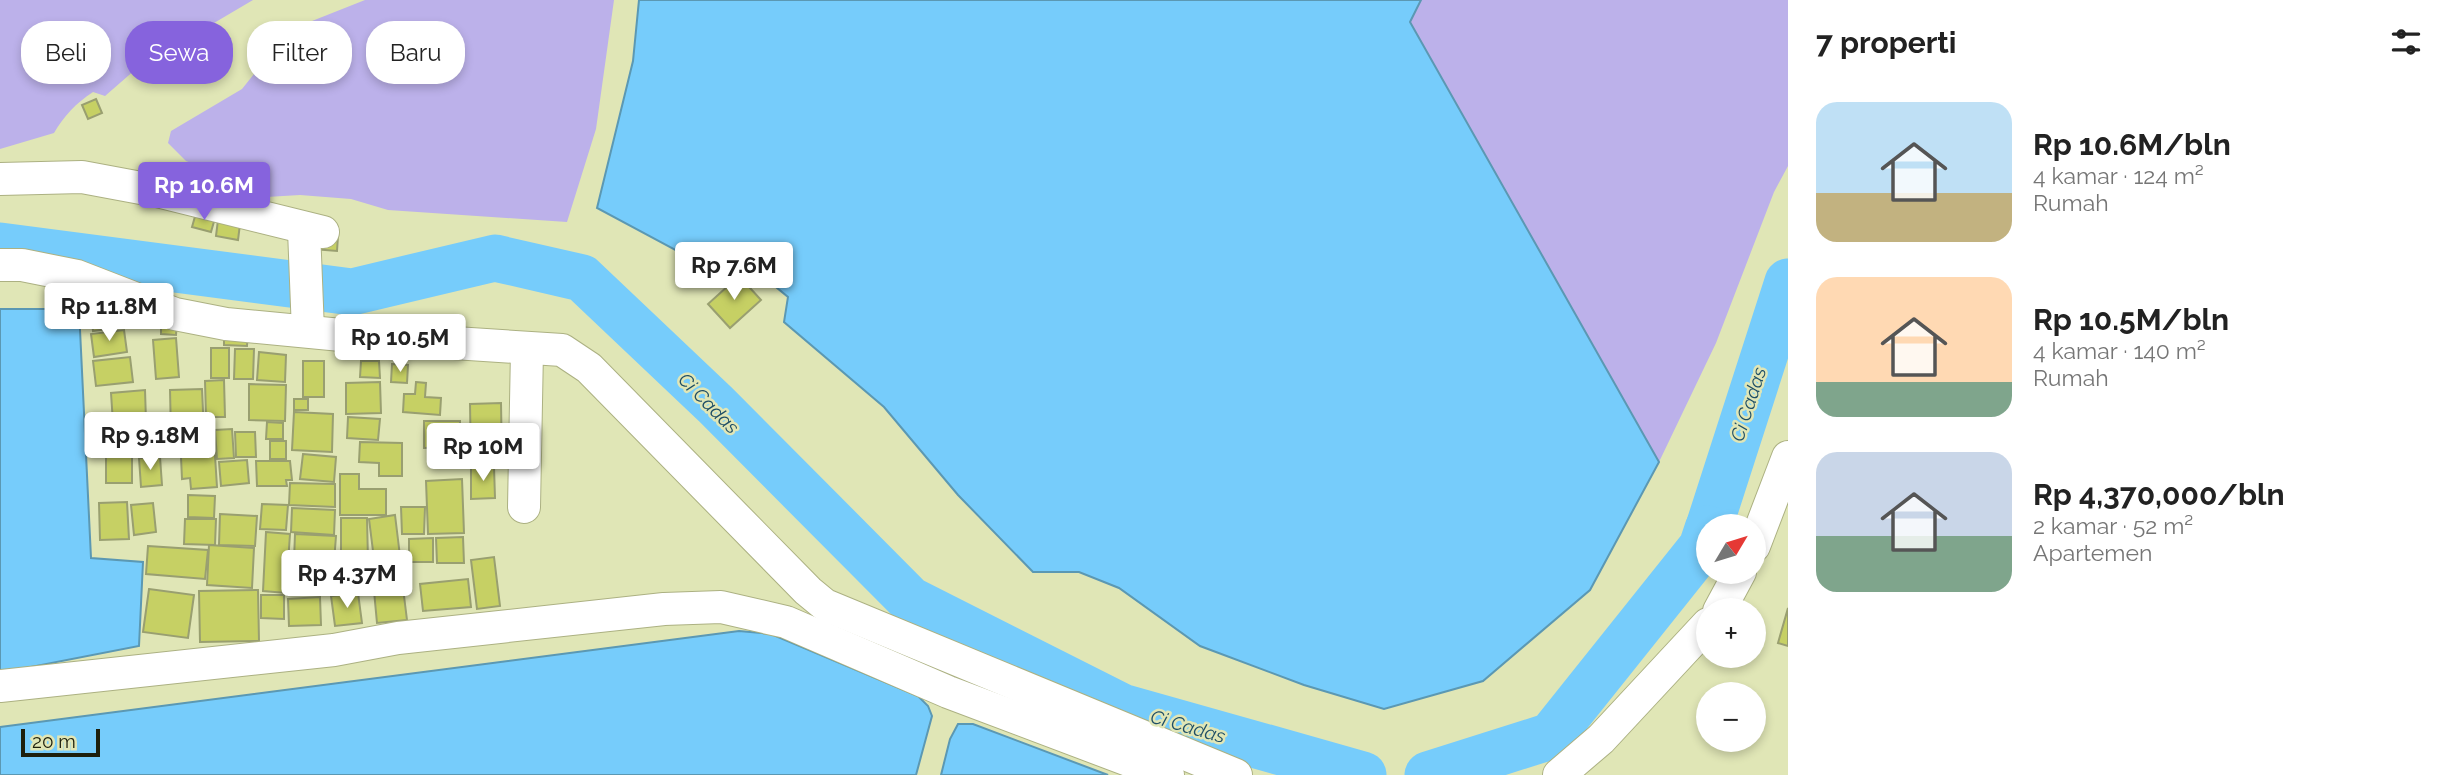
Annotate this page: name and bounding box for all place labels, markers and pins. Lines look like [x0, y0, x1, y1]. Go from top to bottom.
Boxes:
pin: Rp 10.6M [132, 162, 276, 222]
pin: Rp 7.6M [669, 243, 799, 302]
pin: Rp 11.8M [37, 284, 181, 343]
pin: Rp 10.5M [328, 314, 472, 374]
pin: Rp 9.18M [78, 412, 222, 472]
pin: Rp 10M [426, 424, 540, 483]
pin: Rp 4.37M [275, 550, 419, 610]

